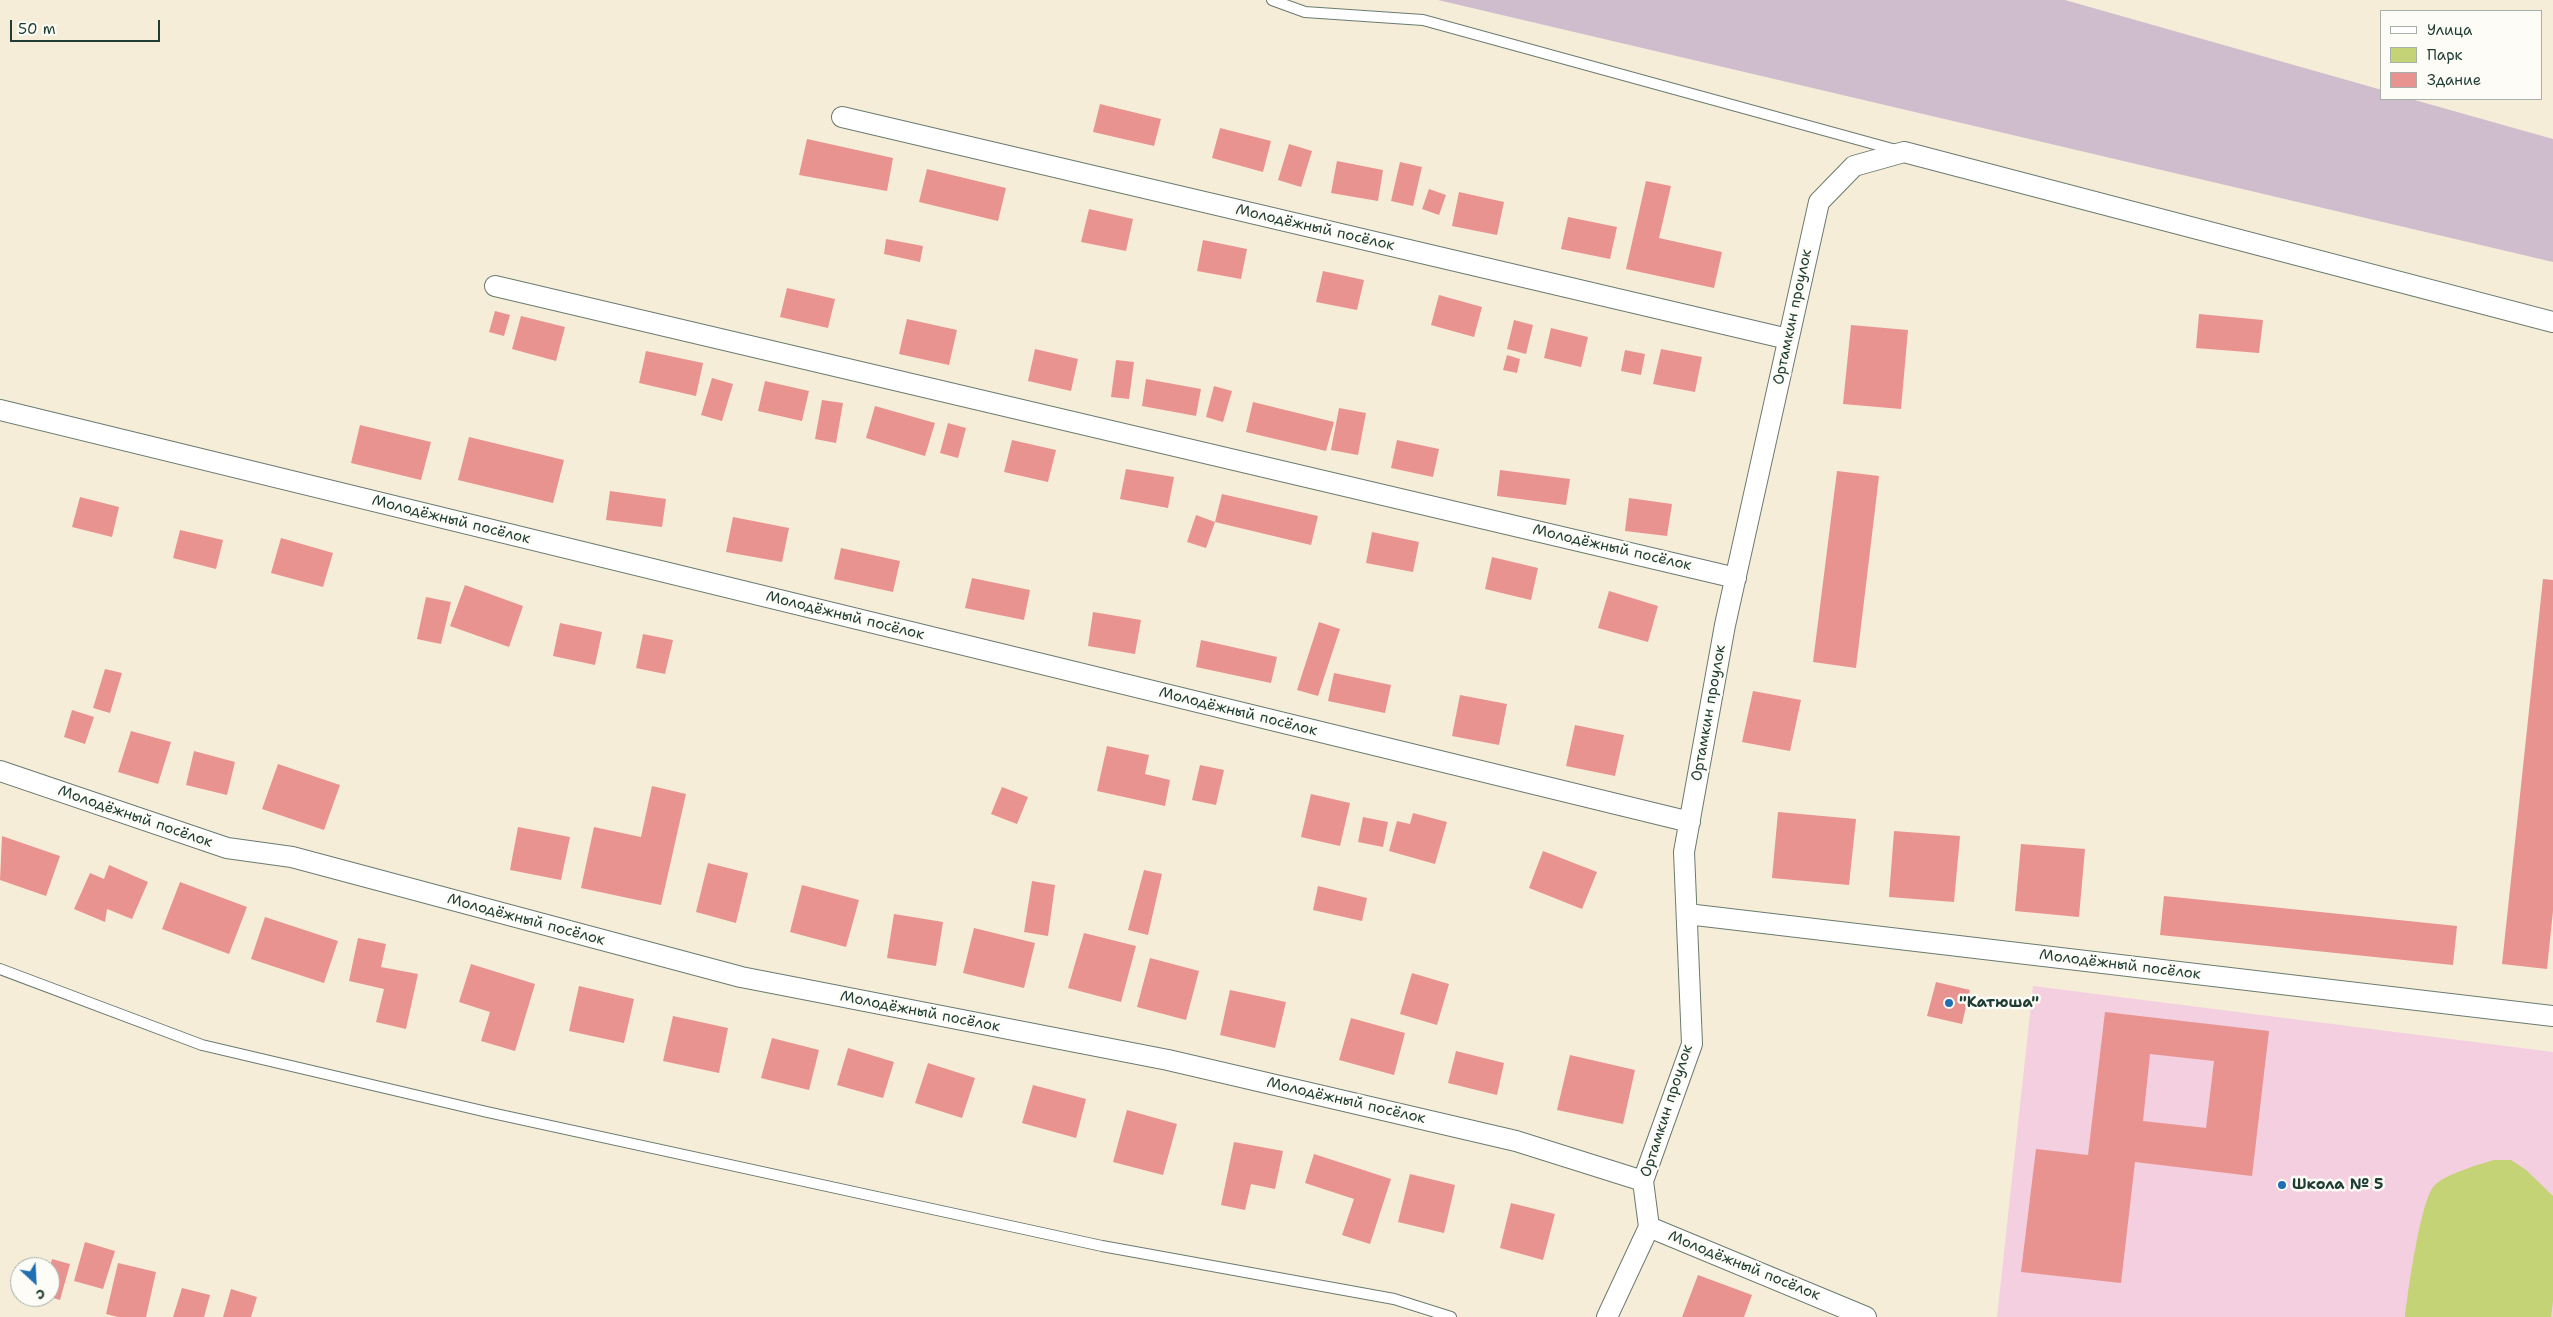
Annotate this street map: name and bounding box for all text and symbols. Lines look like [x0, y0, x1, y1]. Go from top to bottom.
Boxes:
scale bar [12, 10, 162, 42]
legend [2380, 10, 2543, 100]
text: 50 m [18, 19, 56, 39]
text: Улица [2427, 20, 2472, 40]
text: Парк [2427, 45, 2463, 65]
text: Здание [2427, 70, 2481, 90]
street label: Молодёжный посёлок [1234, 201, 1396, 255]
street label: Ортамкин проулок [1770, 247, 1816, 387]
street label: Молодёжный посёлок [370, 492, 532, 548]
street label: Молодёжный посёлок [1531, 521, 1693, 575]
street label: Молодёжный посёлок [764, 588, 926, 644]
street label: Ортамкин проулок [1688, 643, 1730, 783]
street label: Молодёжный посёлок [1157, 684, 1319, 740]
street label: Молодёжный посёлок [55, 782, 215, 852]
street label: Молодёжный посёлок [445, 890, 607, 950]
street label: Молодёжный посёлок [2038, 946, 2202, 984]
street label: Молодёжный посёлок [839, 988, 1001, 1036]
place label: "Катюша" [1959, 994, 2039, 1012]
marker: "Катюша" [1943, 997, 1955, 1009]
street label: Ортамкин проулок [1637, 1042, 1697, 1180]
street label: Молодёжный посёлок [1265, 1074, 1427, 1128]
place label: Школа № 5 [2292, 1176, 2383, 1194]
marker: Школа № 5 [2276, 1179, 2288, 1191]
street label: Молодёжный посёлок [1665, 1227, 1823, 1305]
north arrow [10, 1257, 60, 1307]
text: С [33, 1285, 49, 1305]

